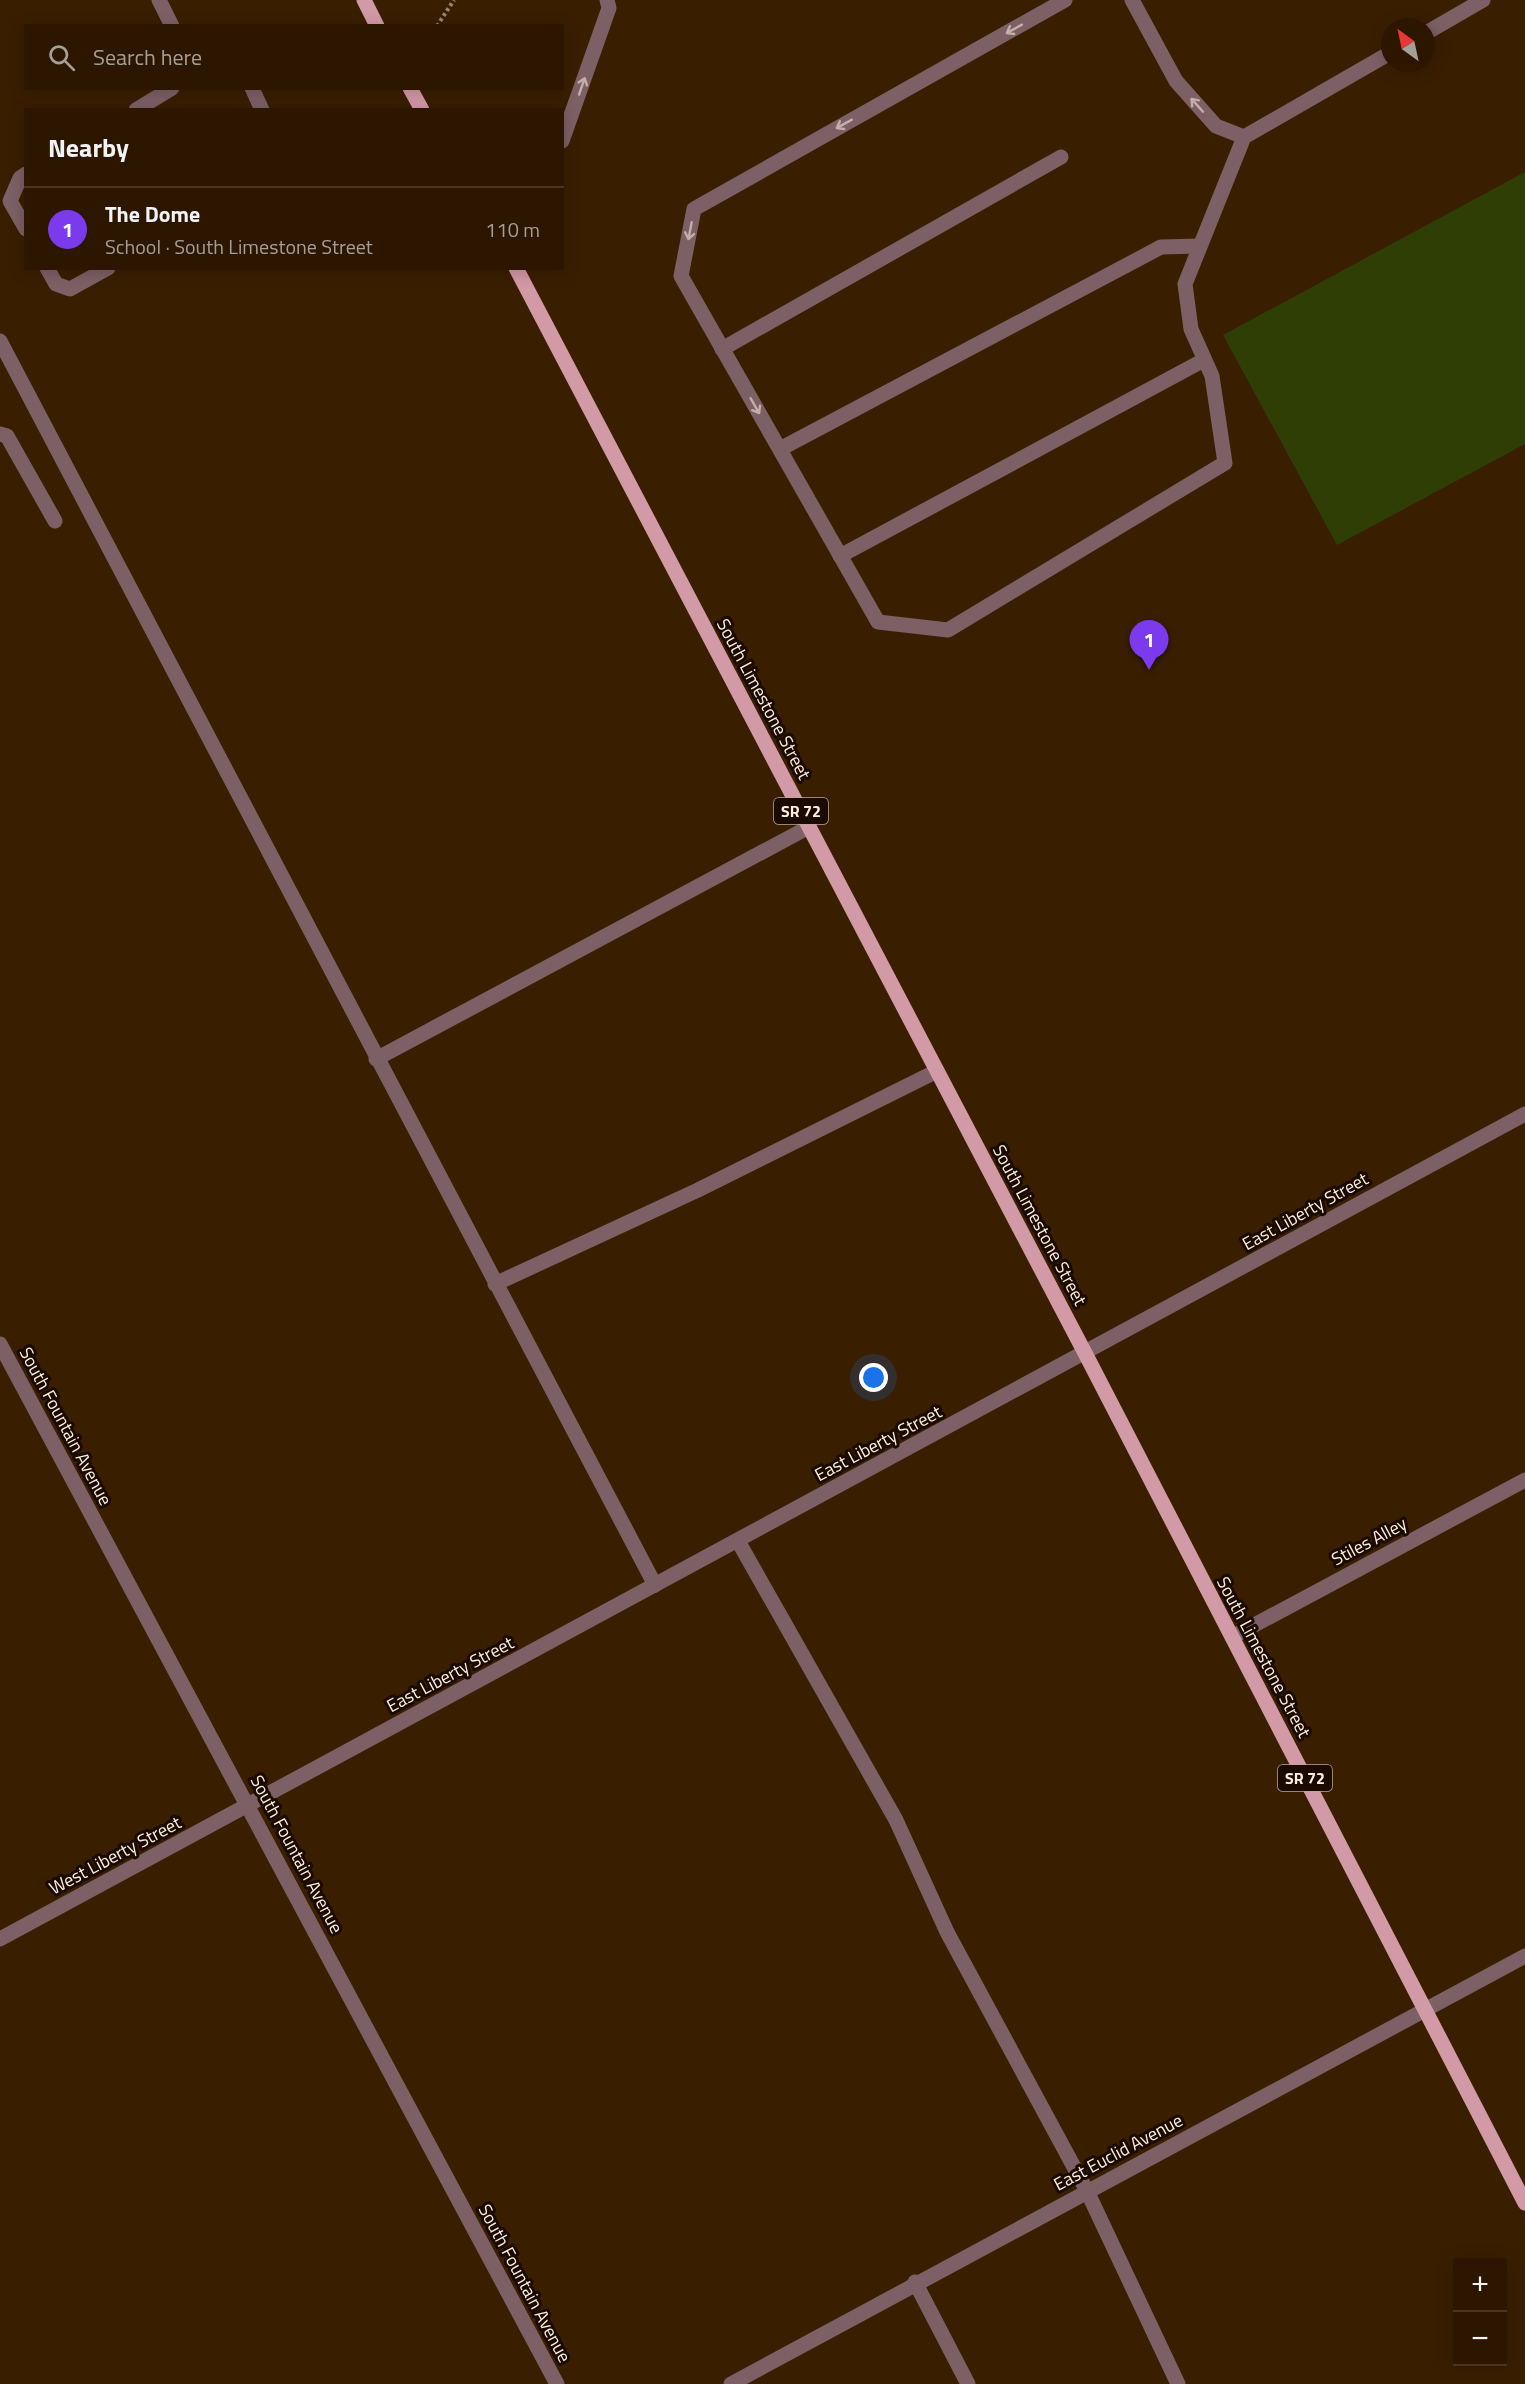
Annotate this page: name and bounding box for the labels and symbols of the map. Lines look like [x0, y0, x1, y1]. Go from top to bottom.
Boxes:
north arrow [1381, 18, 1435, 72]
one-way arrow [1006, 23, 1023, 35]
one-way arrow [577, 77, 588, 95]
one-way arrow [1190, 97, 1204, 112]
one-way arrow [836, 118, 853, 130]
one-way arrow [684, 221, 695, 240]
one-way arrow [749, 397, 761, 414]
street label: South Limestone Street [710, 614, 818, 785]
pin: 1 [1130, 620, 1168, 670]
road number: SR 72 [774, 798, 828, 824]
street label: South Limestone Street [986, 1140, 1094, 1311]
street label: East Liberty Street [1237, 1165, 1374, 1257]
street label: South Fountain Avenue [13, 1342, 119, 1510]
your location [859, 1363, 888, 1392]
street label: East Liberty Street [810, 1398, 947, 1488]
street label: Stiles Alley [1326, 1510, 1412, 1572]
street label: South Limestone Street [1210, 1572, 1318, 1743]
street label: East Liberty Street [382, 1629, 519, 1719]
road number: SR 72 [1278, 1765, 1332, 1791]
street label: South Fountain Avenue [244, 1770, 350, 1938]
street label: West Liberty Street [44, 1808, 186, 1901]
street label: East Euclid Avenue [1049, 2107, 1187, 2197]
street label: South Fountain Avenue [472, 2199, 578, 2367]

